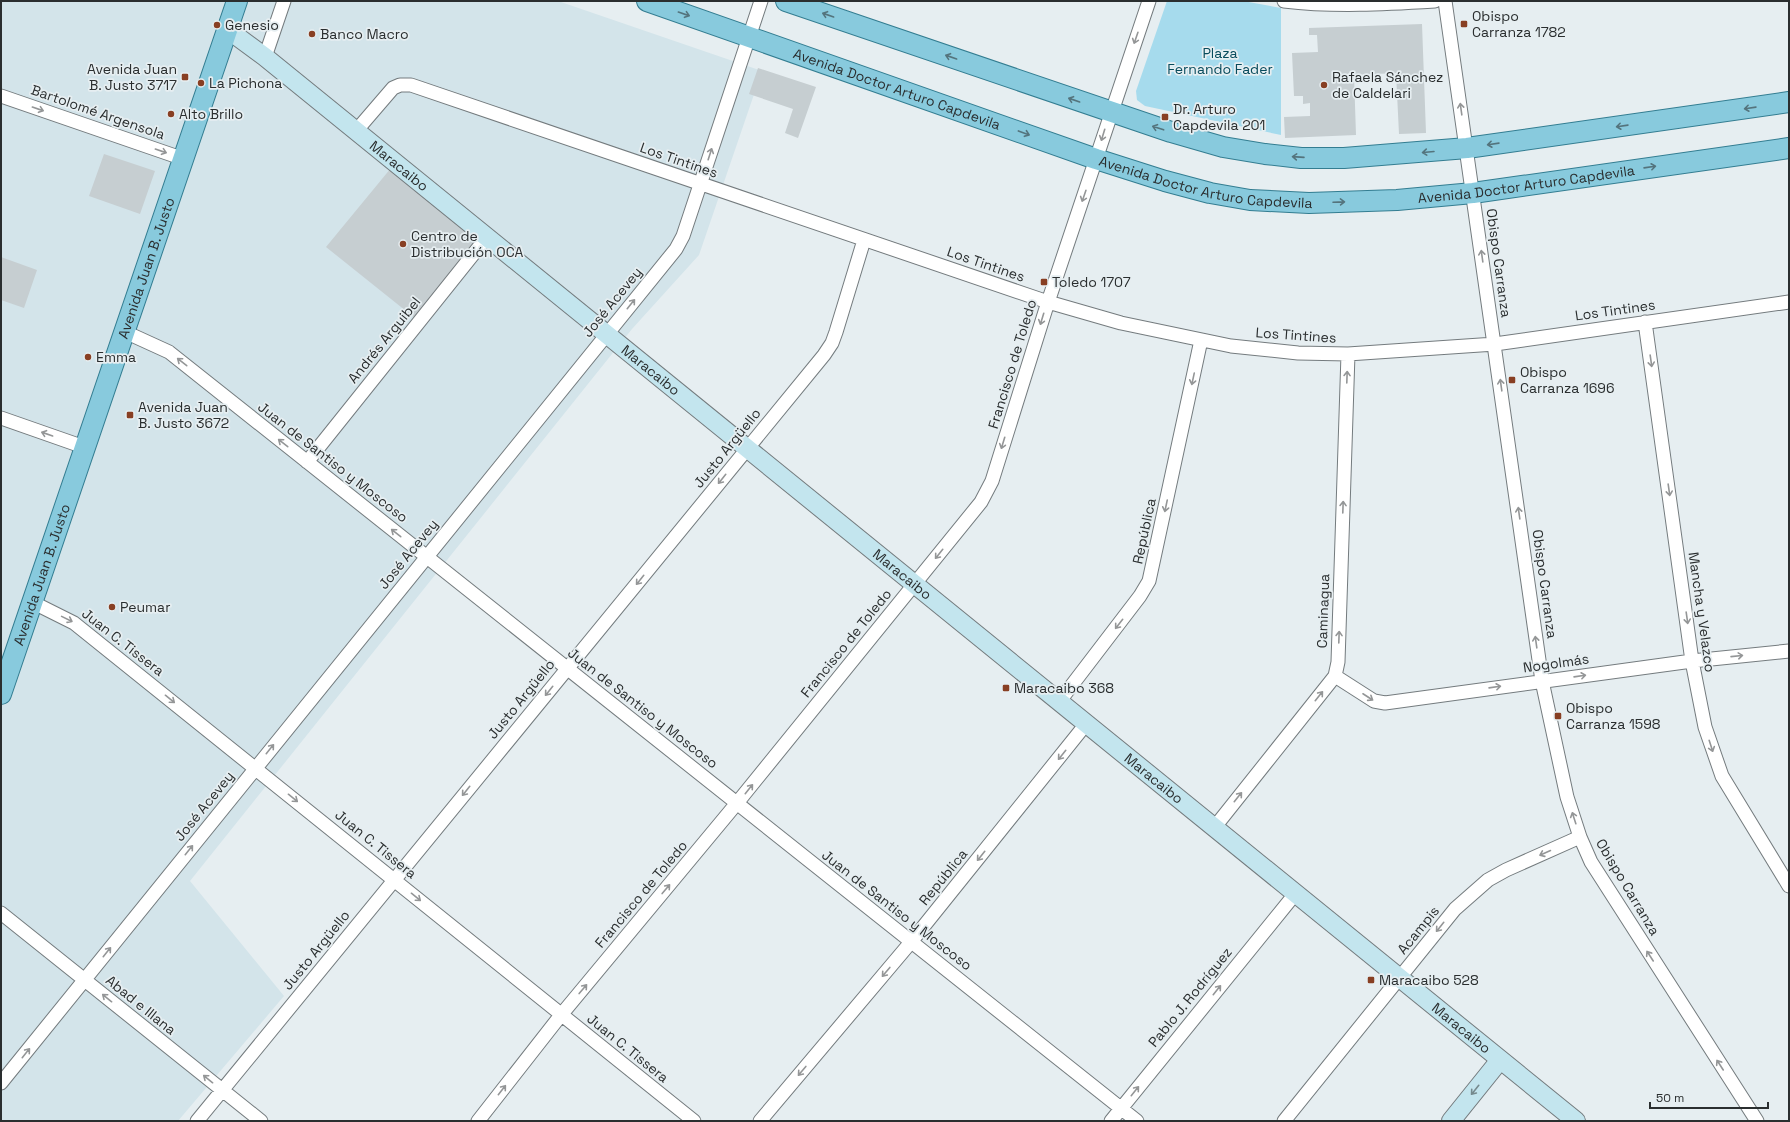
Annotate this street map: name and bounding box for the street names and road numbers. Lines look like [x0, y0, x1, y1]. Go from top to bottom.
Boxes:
street label: Avenida Doctor Arturo Capdevila [791, 44, 1003, 134]
street label: Bartolomé Argensola [29, 81, 167, 143]
street label: Maracaibo [366, 137, 432, 195]
street label: Los Tintines [638, 138, 720, 182]
street label: Avenida Doctor Arturo Capdevila [1097, 152, 1313, 212]
street label: Avenida Doctor Arturo Capdevila [1417, 161, 1636, 207]
street label: Avenida Juan B. Justo [114, 195, 178, 341]
street label: Obispo Carranza [1482, 207, 1516, 319]
street label: Los Tintines [945, 242, 1027, 286]
street label: José Acevey [578, 263, 646, 341]
street label: Andrés Arguibel [344, 293, 424, 387]
street label: Los Tintines [1574, 295, 1656, 325]
street label: Francisco de Toledo [984, 297, 1040, 431]
street label: Los Tintines [1255, 323, 1337, 347]
street label: Maracaibo [618, 341, 684, 399]
street label: Juan de Santiso y Moscoso [254, 398, 412, 526]
street label: Justo Argüello [689, 405, 765, 491]
street label: República [1128, 496, 1160, 566]
street label: Avenida Juan B. Justo [9, 502, 74, 648]
street label: José Acevey [374, 515, 442, 593]
street label: Obispo Carranza [1528, 528, 1562, 640]
street label: Maracaibo [869, 545, 935, 603]
street label: Mancha y Velazco [1685, 551, 1719, 673]
street label: Caminagua [1313, 573, 1333, 649]
street label: Francisco de Toledo [797, 585, 895, 701]
street label: Juan C. Tissera [78, 604, 168, 680]
street label: Juan de Santiso y Moscoso [564, 644, 722, 772]
street label: Nogolmás [1522, 649, 1590, 677]
street label: Justo Argüello [483, 656, 559, 742]
street label: Maracaibo [1121, 749, 1187, 808]
street label: José Acevey [170, 767, 238, 845]
street label: Juan C. Tissera [332, 806, 420, 882]
street label: Obispo Carranza [1592, 835, 1664, 939]
street label: Francisco de Toledo [591, 837, 691, 951]
street label: República [915, 845, 971, 909]
street label: Juan de Santiso y Moscoso [818, 846, 976, 974]
street label: Acampis [1393, 902, 1443, 958]
street label: Justo Argüello [278, 907, 354, 993]
street label: Pablo J. Rodríguez [1144, 943, 1236, 1051]
street label: Abad e Illana [102, 971, 180, 1039]
street label: Maracaibo [1428, 999, 1494, 1057]
street label: Juan C. Tissera [584, 1010, 672, 1086]

